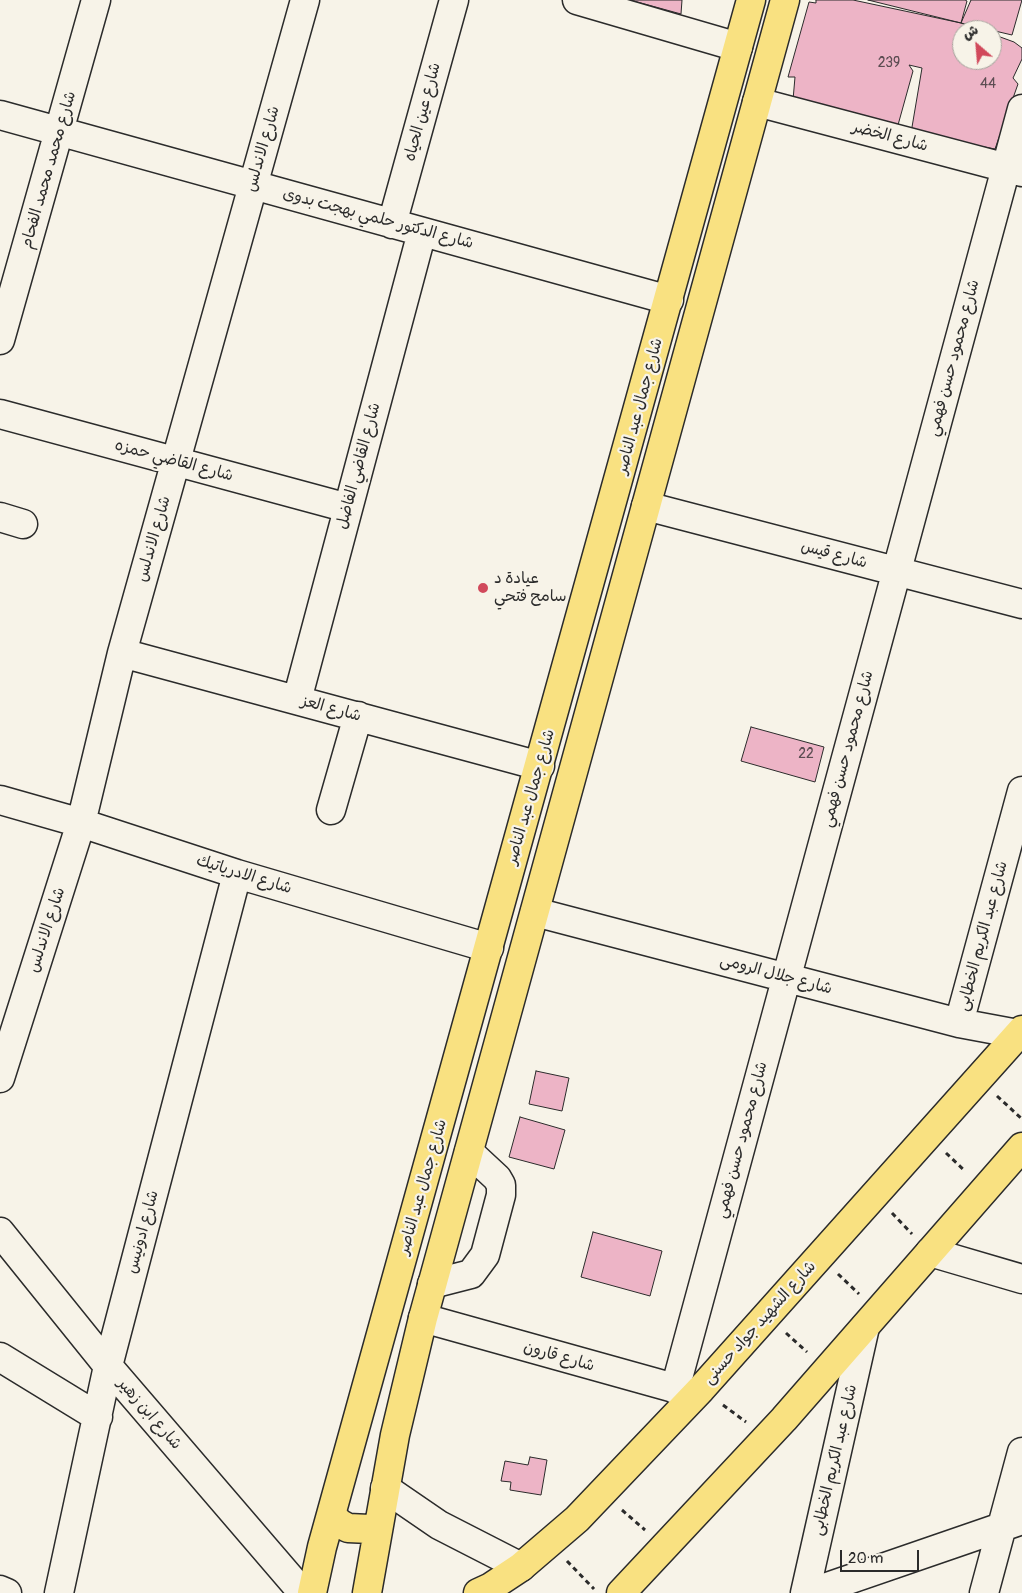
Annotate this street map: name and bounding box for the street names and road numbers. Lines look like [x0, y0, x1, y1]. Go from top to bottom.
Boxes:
street label: شارع عين الحياه [401, 60, 445, 164]
street label: شارع محمد محمد الفحام [17, 89, 81, 251]
street label: شارع الاندلس [242, 104, 284, 194]
street label: شارع الخضر [850, 118, 930, 156]
street label: شارع الدكتور حلمي بهجت بدوى [281, 184, 475, 254]
street label: شارع محمود حسن فهمي [924, 278, 984, 438]
street label: شارع جمال عبد الناصر [613, 336, 667, 476]
street label: شارع القاضي الفاضل [333, 400, 385, 532]
street label: شارع القاضي حمزه [113, 436, 235, 486]
street label: شارع الاندلس [133, 494, 175, 584]
street label: شارع قيس [799, 537, 869, 573]
street label: شارع محمود حسن فهمي [818, 669, 878, 829]
street label: شارع العز [299, 692, 363, 726]
street label: شارع جمال عبد الناصر [502, 727, 560, 867]
street label: شارع الادرياتيك [194, 851, 294, 899]
street label: شارع عبد الكريم الخطابى [954, 859, 1012, 1013]
street label: شارع الاندلس [24, 885, 70, 975]
street label: شارع جلال الرومى [718, 951, 834, 999]
street label: شارع محمود حسن فهمي [712, 1060, 772, 1220]
street label: شارع جمال عبد الناصر [394, 1117, 452, 1257]
street label: شارع ادونيس [123, 1188, 163, 1276]
street label: شارع الشهيد جواد حسنى [700, 1257, 820, 1389]
street label: شارع قارون [521, 1338, 597, 1376]
street label: شارع ابن زهير [113, 1374, 185, 1454]
street label: شارع عبد الكريم الخطابى [808, 1383, 862, 1537]

